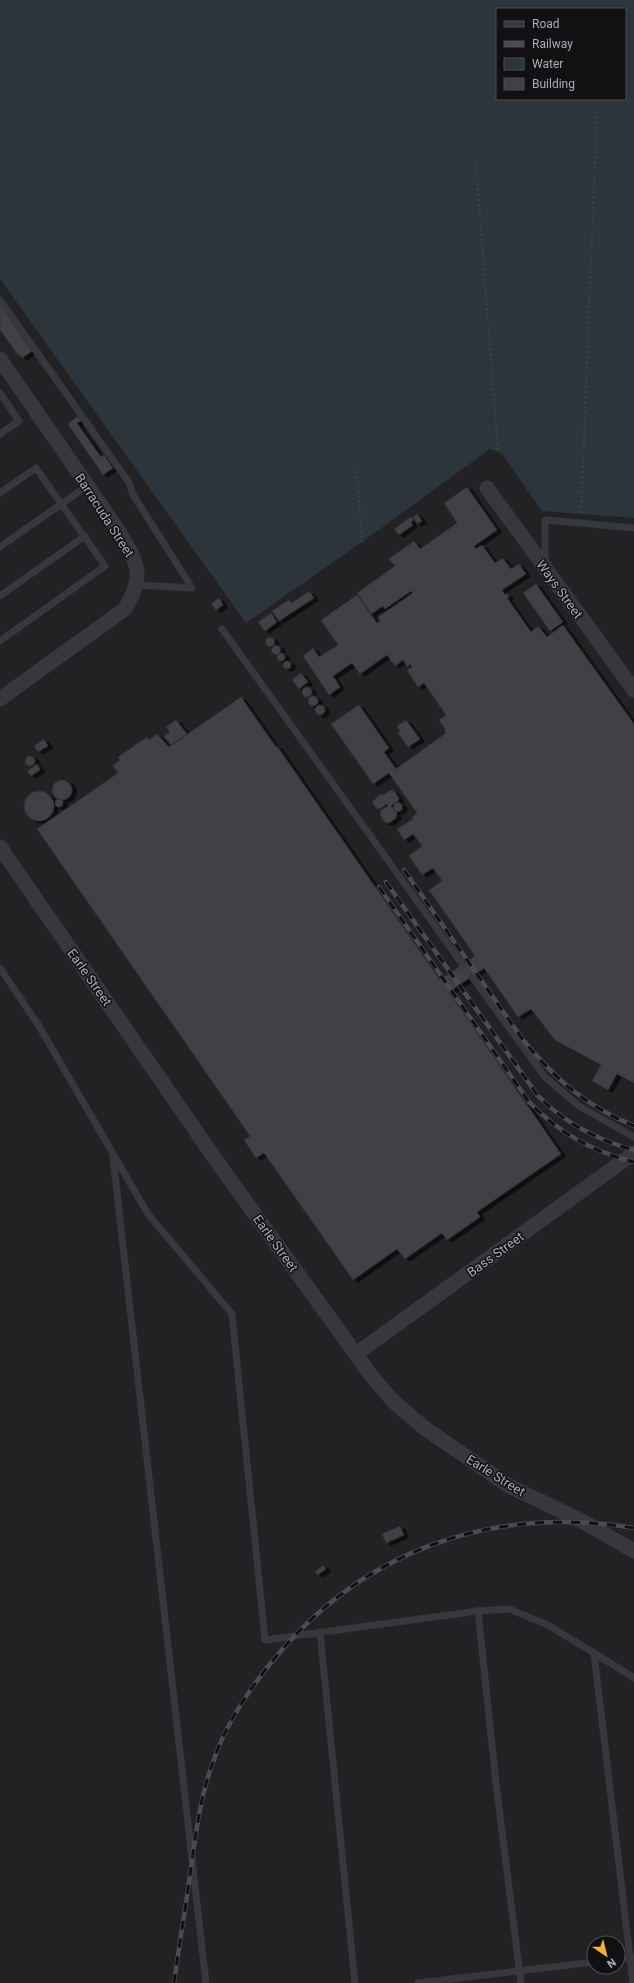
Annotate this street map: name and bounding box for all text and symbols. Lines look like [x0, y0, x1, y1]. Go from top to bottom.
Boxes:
legend [496, 8, 626, 100]
text: Road [532, 17, 560, 31]
text: Railway [532, 37, 573, 51]
text: Water [532, 57, 563, 71]
text: Building [532, 77, 575, 91]
street label: Barracuda Street [72, 471, 137, 560]
street label: Ways Street [533, 557, 586, 621]
street label: Earle Street [64, 946, 115, 1009]
street label: Earle Street [250, 1212, 301, 1275]
street label: Bass Street [464, 1229, 526, 1280]
street label: Earle Street [464, 1451, 528, 1499]
north arrow [586, 1935, 626, 1975]
text: N [604, 1955, 618, 1970]

